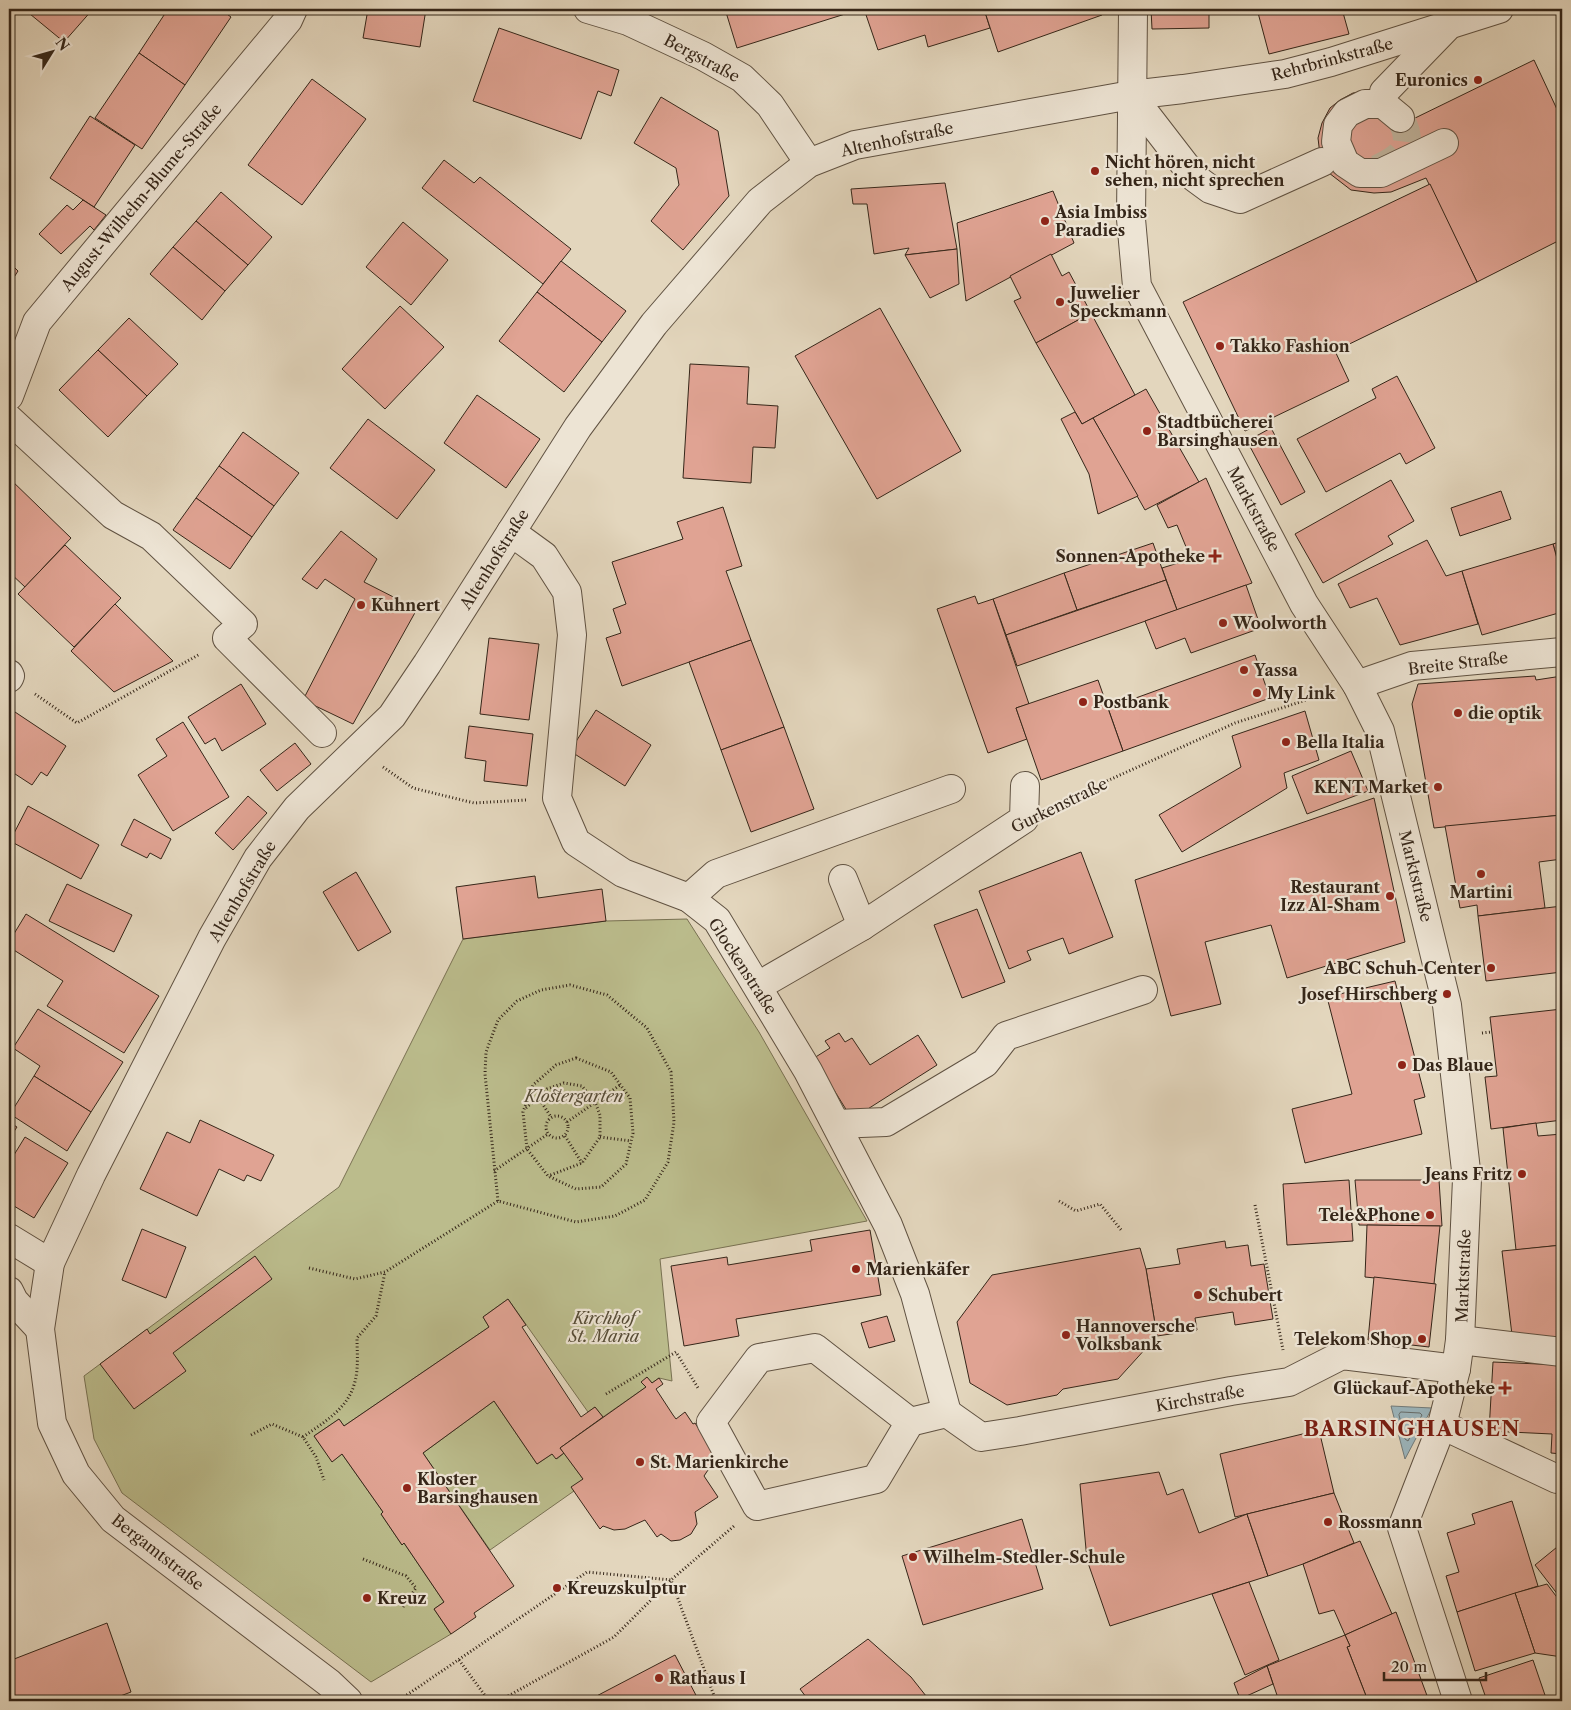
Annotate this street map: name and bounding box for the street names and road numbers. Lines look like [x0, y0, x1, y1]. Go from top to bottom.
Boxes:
street label: Bergstraße [661, 30, 743, 86]
street label: Rehrbrinkstraße [1269, 33, 1395, 85]
street label: August-Wilhelm-Blume-Straße [56, 99, 226, 296]
street label: Altenhofstraße [838, 117, 955, 161]
street label: Marktstraße [1223, 463, 1285, 555]
street label: Altenhofstraße [455, 505, 533, 614]
street label: Breite Straße [1407, 647, 1509, 679]
street label: Gurkenstraße [1008, 773, 1111, 837]
street label: Marktstraße [1395, 828, 1437, 924]
street label: Altenhofstraße [203, 837, 280, 946]
street label: Glockenstraße [704, 914, 782, 1018]
street label: Marktstraße [1451, 1229, 1475, 1323]
street label: Kirchstraße [1154, 1380, 1246, 1416]
street label: Bergamtstraße [108, 1510, 208, 1594]

